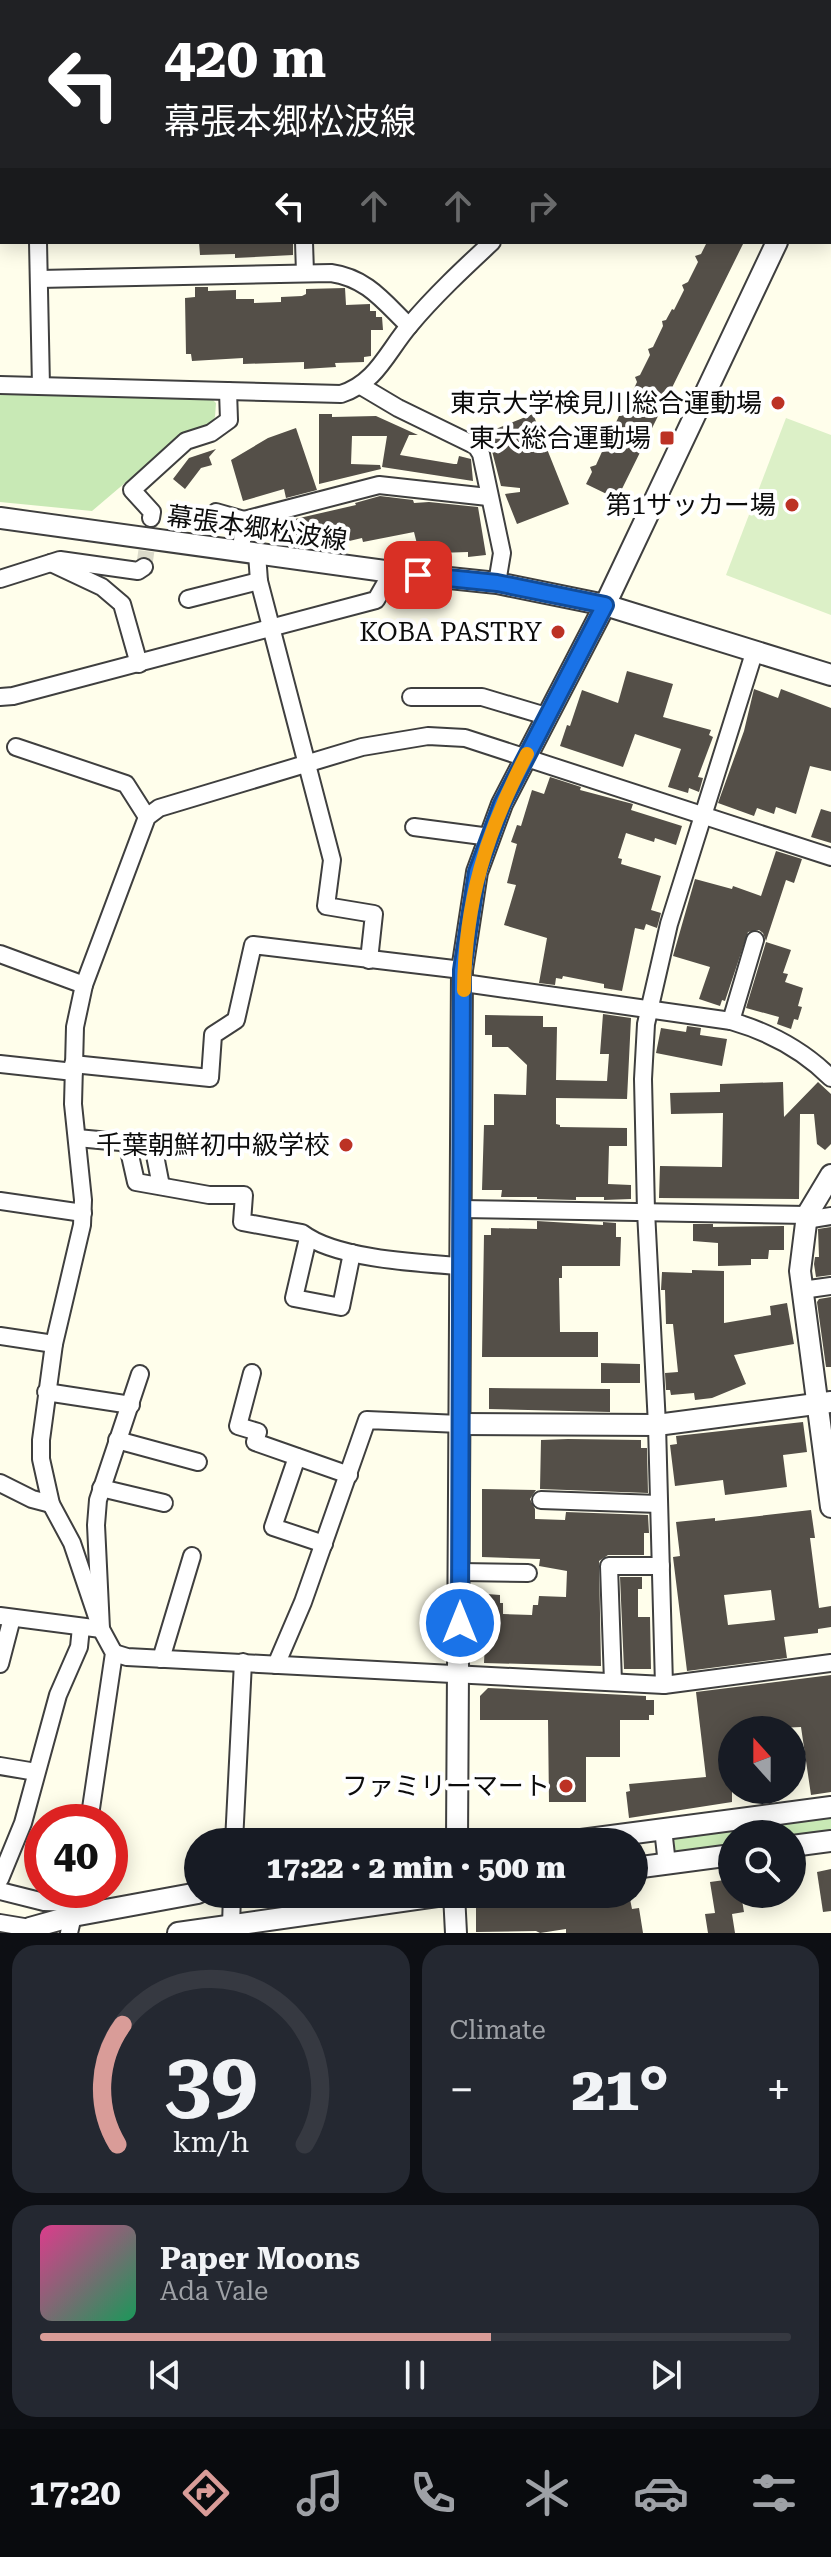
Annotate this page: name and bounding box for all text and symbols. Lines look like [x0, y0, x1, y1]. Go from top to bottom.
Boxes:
text: 420 m [164, 25, 326, 91]
icon: left [32, 32, 136, 136]
text: 幕張本郷松波線 [164, 101, 416, 143]
icon: left [268, 184, 312, 228]
icon: ahead [352, 184, 396, 228]
icon: ahead [436, 184, 480, 228]
icon: right [520, 184, 564, 228]
place label: 東京大学検見川総合運動場 [450, 388, 762, 418]
marker: 東京大学検見川総合運動場 [769, 394, 787, 412]
place label: 東大総合運動場 [469, 423, 651, 453]
marker: 東大総合運動場 [658, 429, 676, 447]
place label: 第1サッカー場 [605, 490, 776, 520]
marker: 第1サッカー場 [783, 496, 801, 514]
street label: 幕張本郷松波線 [165, 500, 349, 556]
pin [384, 541, 452, 609]
icon: arrive [396, 553, 440, 597]
place label: KOBA PASTRY [359, 617, 542, 647]
marker: KOBA PASTRY [549, 623, 567, 641]
place label: 千葉朝鮮初中級学校 [96, 1130, 330, 1160]
marker: 千葉朝鮮初中級学校 [337, 1136, 355, 1154]
position arrow [418, 1581, 502, 1665]
north arrow [718, 1716, 806, 1804]
map controls [718, 1716, 806, 1908]
place label: ファミリーマート [342, 1771, 550, 1801]
marker: ファミリーマート [557, 1777, 575, 1795]
speed limit sign: 40 [24, 1804, 128, 1908]
button: search [718, 1820, 806, 1908]
text: 17:22 · 2 min · 500 m [266, 1850, 566, 1885]
text: Climate [450, 2015, 546, 2045]
text: 39 [164, 2034, 257, 2131]
text: 21° [572, 2054, 669, 2125]
text: − [450, 2064, 474, 2116]
text: + [766, 2064, 791, 2116]
text: km/h [172, 2125, 249, 2159]
text: Paper Moons [160, 2241, 360, 2276]
text: Ada Vale [160, 2276, 268, 2306]
icon: previous [143, 2353, 187, 2397]
icon: pause [393, 2353, 437, 2397]
icon: next [644, 2353, 688, 2397]
icon: directions [178, 2465, 234, 2521]
icon: music [292, 2465, 348, 2521]
icon: phone [405, 2465, 461, 2521]
icon: climate [519, 2465, 575, 2521]
icon: car [633, 2465, 689, 2521]
icon: filters [746, 2465, 802, 2521]
text: 17:20 [29, 2472, 121, 2514]

